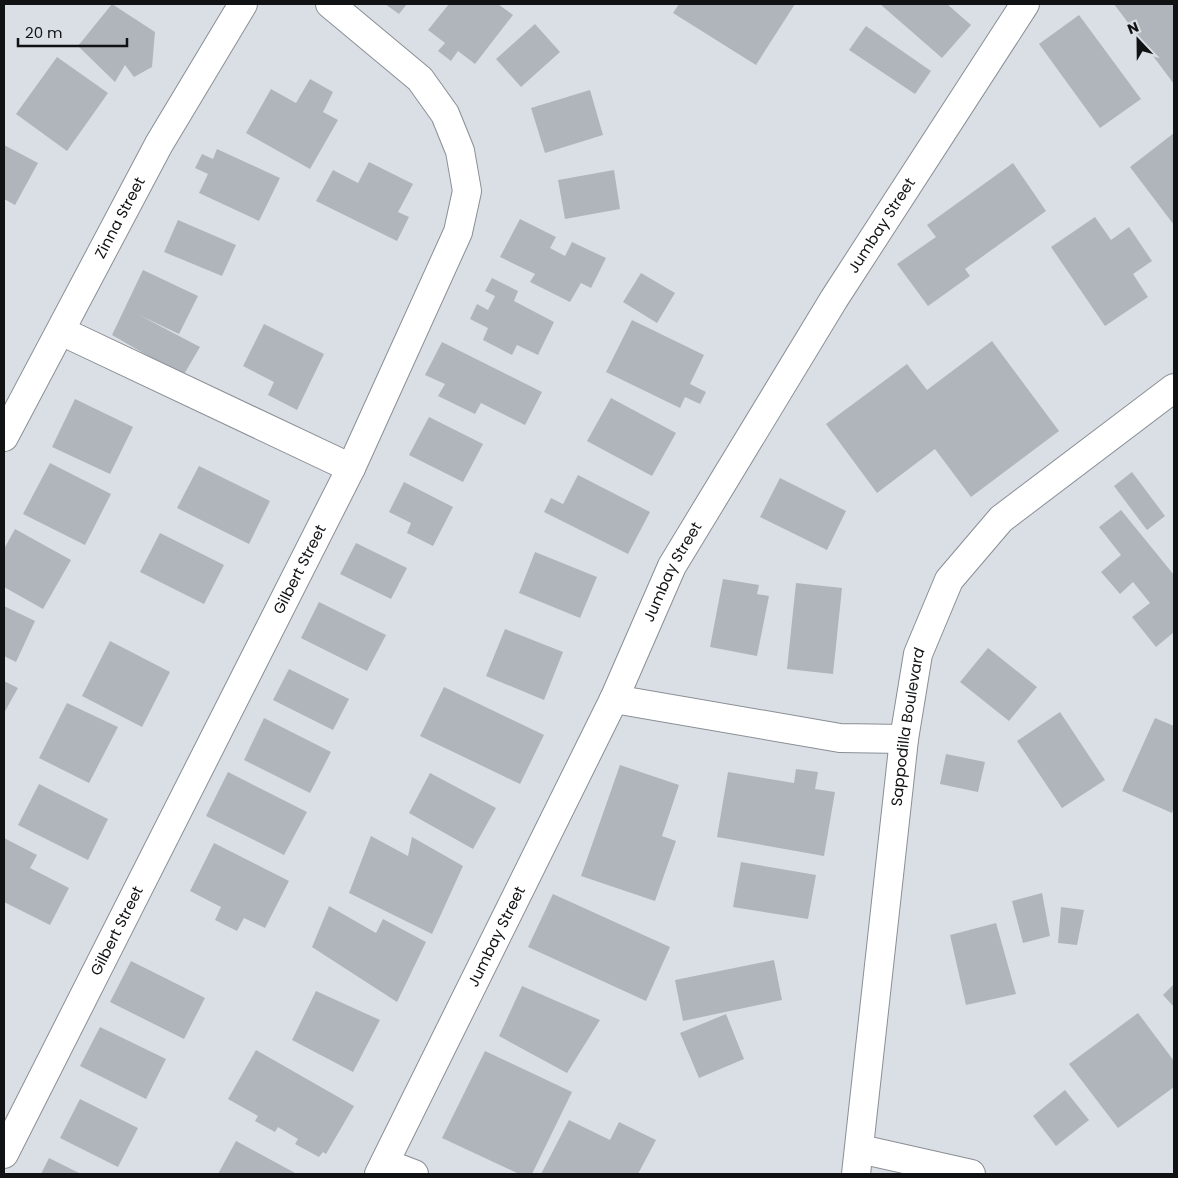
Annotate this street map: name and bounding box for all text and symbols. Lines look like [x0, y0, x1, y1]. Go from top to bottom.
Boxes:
scale bar [18, 15, 126, 47]
north arrow [1113, 15, 1163, 65]
text: N [1125, 17, 1142, 39]
text: 20 m [25, 22, 63, 43]
street label: Zinna Street [89, 173, 150, 262]
street label: Jumbay Street [843, 173, 920, 277]
street label: Jumbay Street [638, 518, 706, 625]
street label: Gilbert Street [268, 521, 331, 618]
street label: Sappodilla Boulevard [886, 644, 930, 807]
street label: Gilbert Street [85, 882, 148, 979]
street label: Jumbay Street [462, 882, 530, 990]

